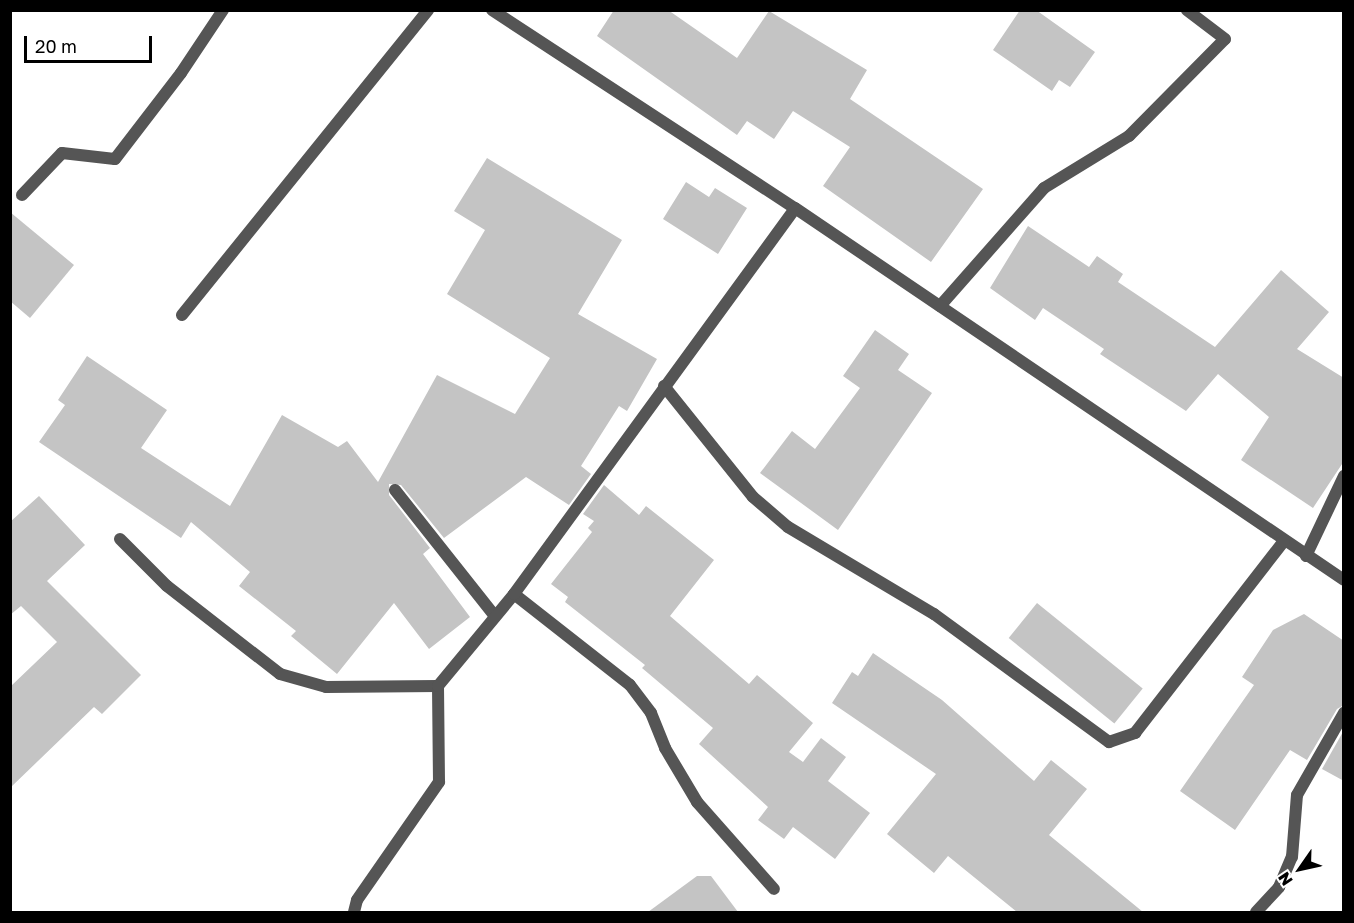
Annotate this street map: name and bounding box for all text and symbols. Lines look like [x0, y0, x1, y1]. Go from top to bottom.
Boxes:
scale bar [27, 24, 154, 62]
text: 20 m [35, 35, 77, 57]
north arrow [1270, 839, 1330, 899]
text: N [1273, 868, 1297, 890]

